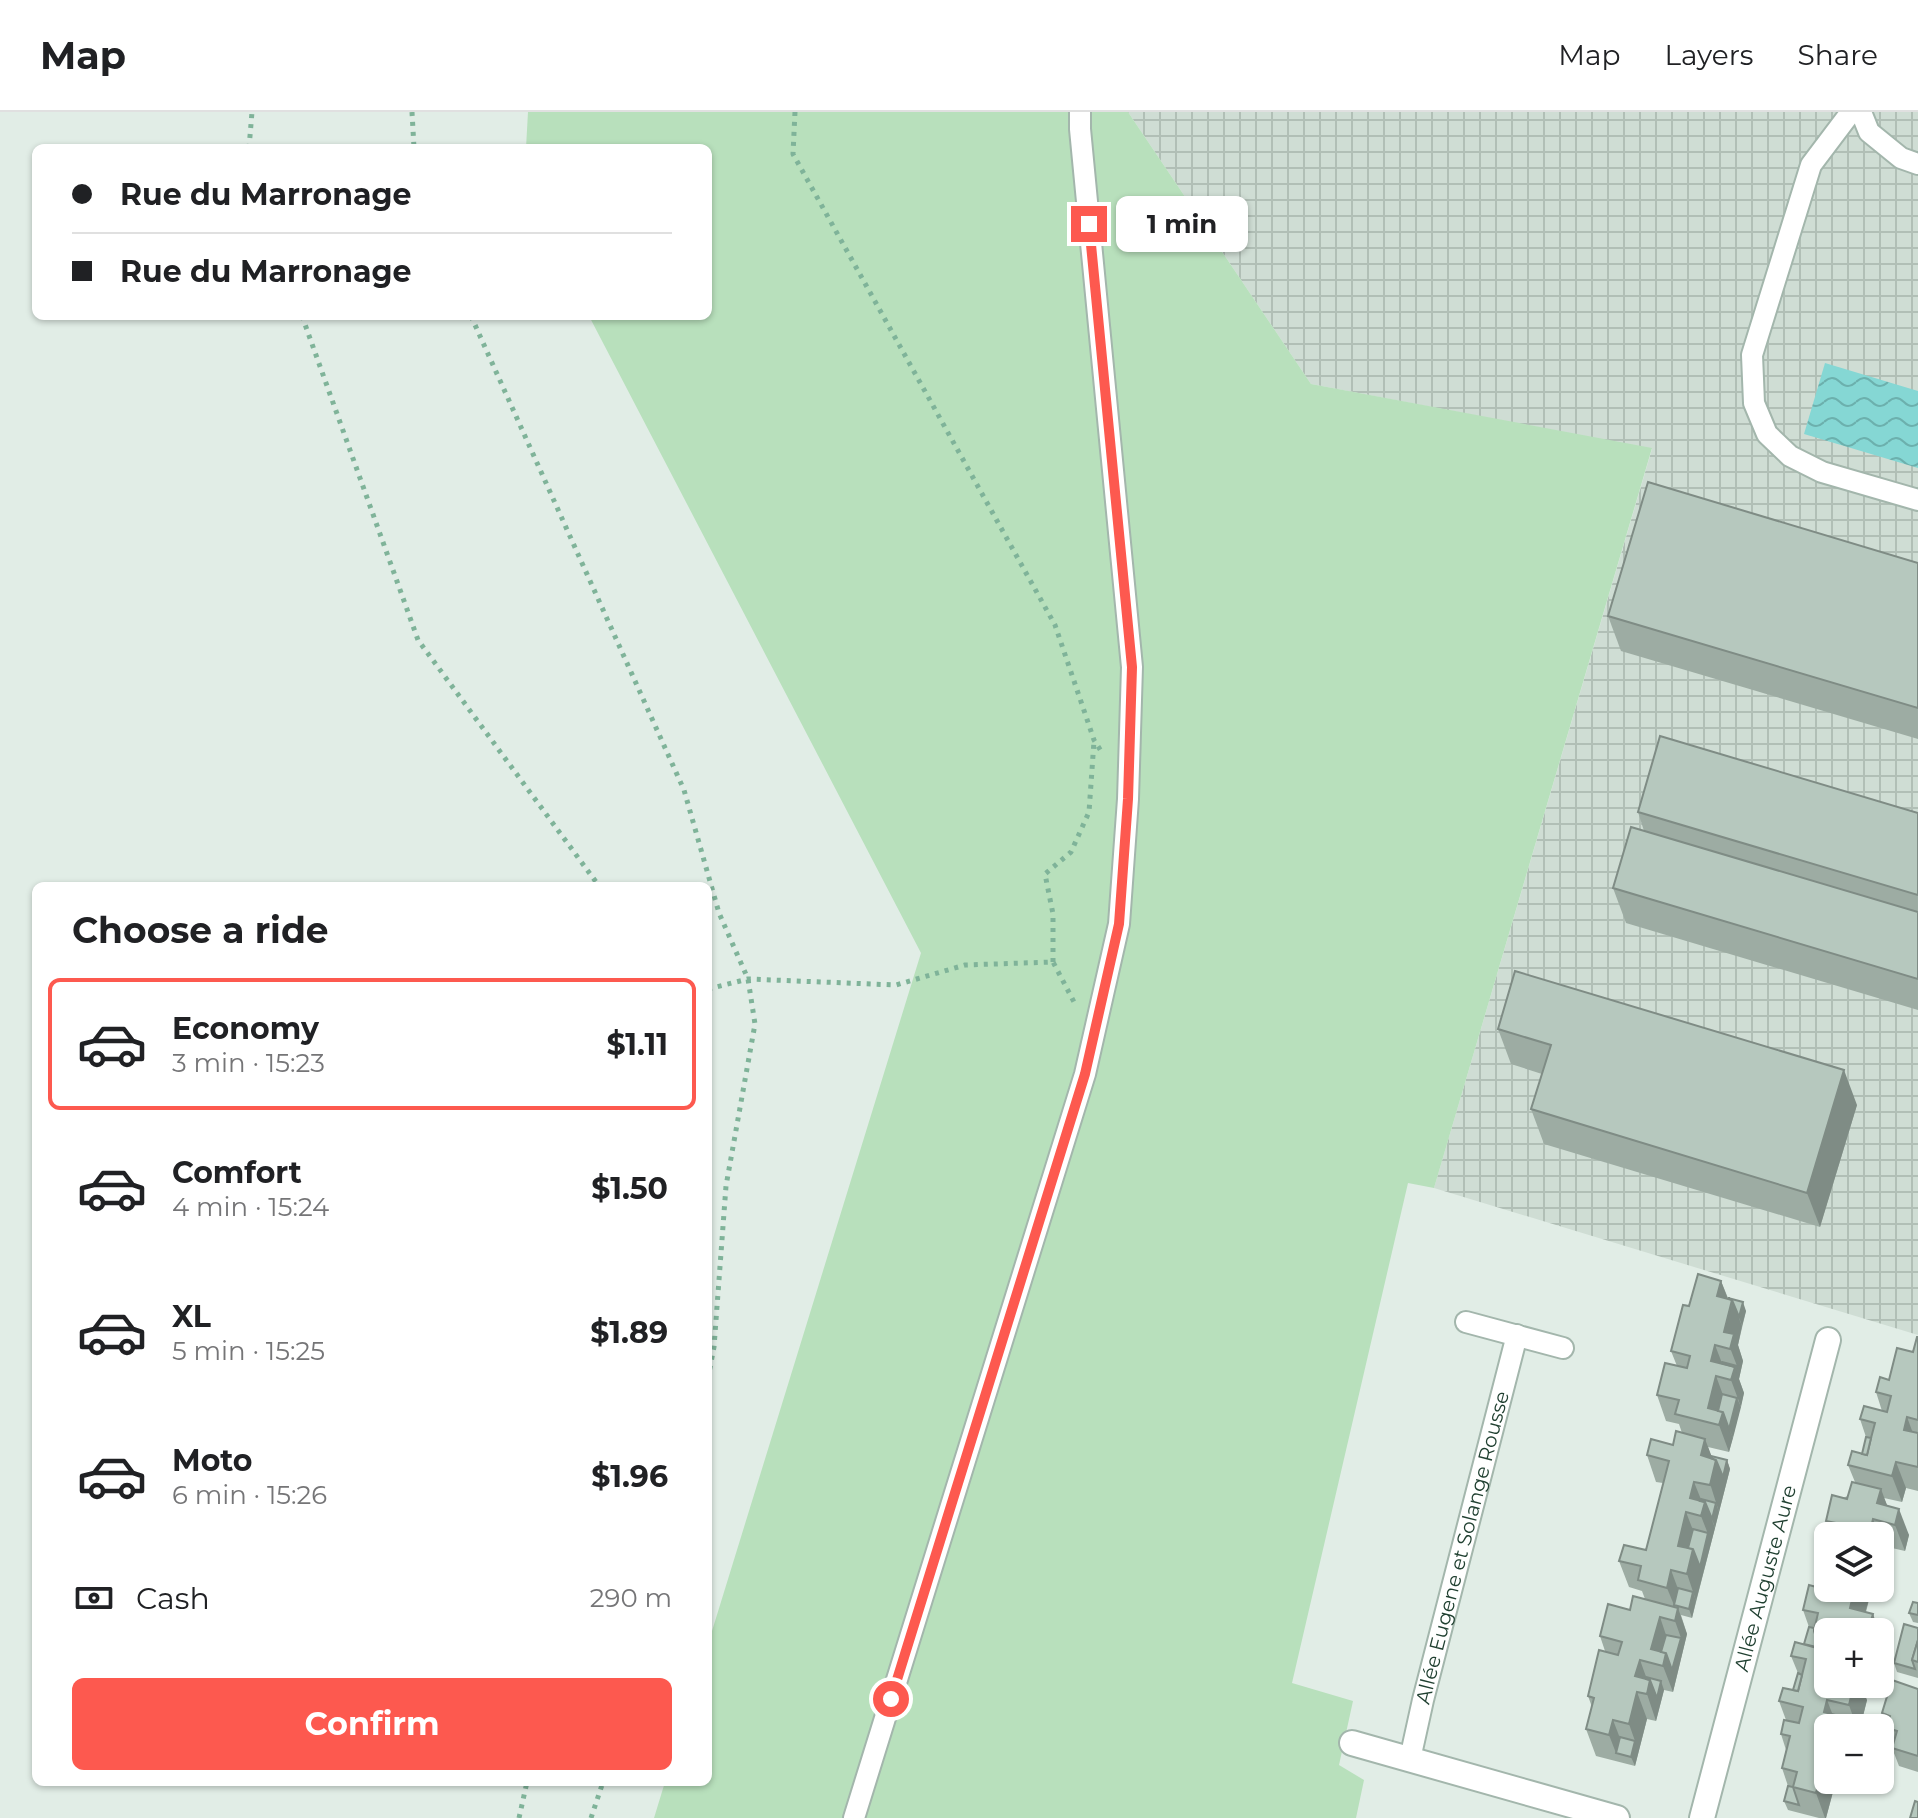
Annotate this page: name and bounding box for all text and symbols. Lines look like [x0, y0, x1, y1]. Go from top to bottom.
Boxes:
text: Map [40, 32, 126, 79]
text: Map [1558, 38, 1621, 72]
text: Layers [1665, 38, 1754, 72]
text: Share [1798, 38, 1878, 72]
text: Rue du Marronage [120, 176, 412, 213]
callout: 1 min [1117, 196, 1249, 252]
route end [1071, 206, 1107, 242]
text: 1 min [1147, 208, 1217, 240]
text: Rue du Marronage [120, 253, 412, 290]
text: Choose a ride [72, 908, 329, 952]
icon: car [76, 1008, 148, 1080]
text: Economy [172, 1010, 319, 1047]
text: $1.11 [607, 1026, 668, 1063]
text: 3 min · 15:23 [172, 1047, 325, 1079]
icon: car [76, 1152, 148, 1224]
text: Comfort [172, 1154, 302, 1191]
text: $1.50 [591, 1170, 668, 1207]
text: 4 min · 15:24 [172, 1191, 329, 1223]
icon: car [76, 1296, 148, 1368]
text: XL [172, 1298, 211, 1335]
text: $1.89 [590, 1314, 668, 1351]
text: 5 min · 15:25 [172, 1335, 325, 1367]
street label: Allée Eugene et Solange Rousse [1411, 1388, 1514, 1706]
icon: car [76, 1440, 148, 1512]
text: Moto [172, 1442, 253, 1479]
text: $1.96 [591, 1458, 668, 1495]
text: 6 min · 15:26 [172, 1479, 327, 1511]
street label: Allée Auguste Aure [1729, 1482, 1801, 1674]
map controls [1814, 1522, 1894, 1794]
button: layers [1814, 1522, 1894, 1602]
icon: cash [72, 1576, 116, 1620]
text: Cash [136, 1580, 210, 1617]
text: 290 m [590, 1582, 672, 1614]
button: + [1814, 1618, 1894, 1698]
button: Confirm [72, 1678, 672, 1770]
route start [873, 1681, 909, 1717]
button: − [1814, 1714, 1894, 1794]

